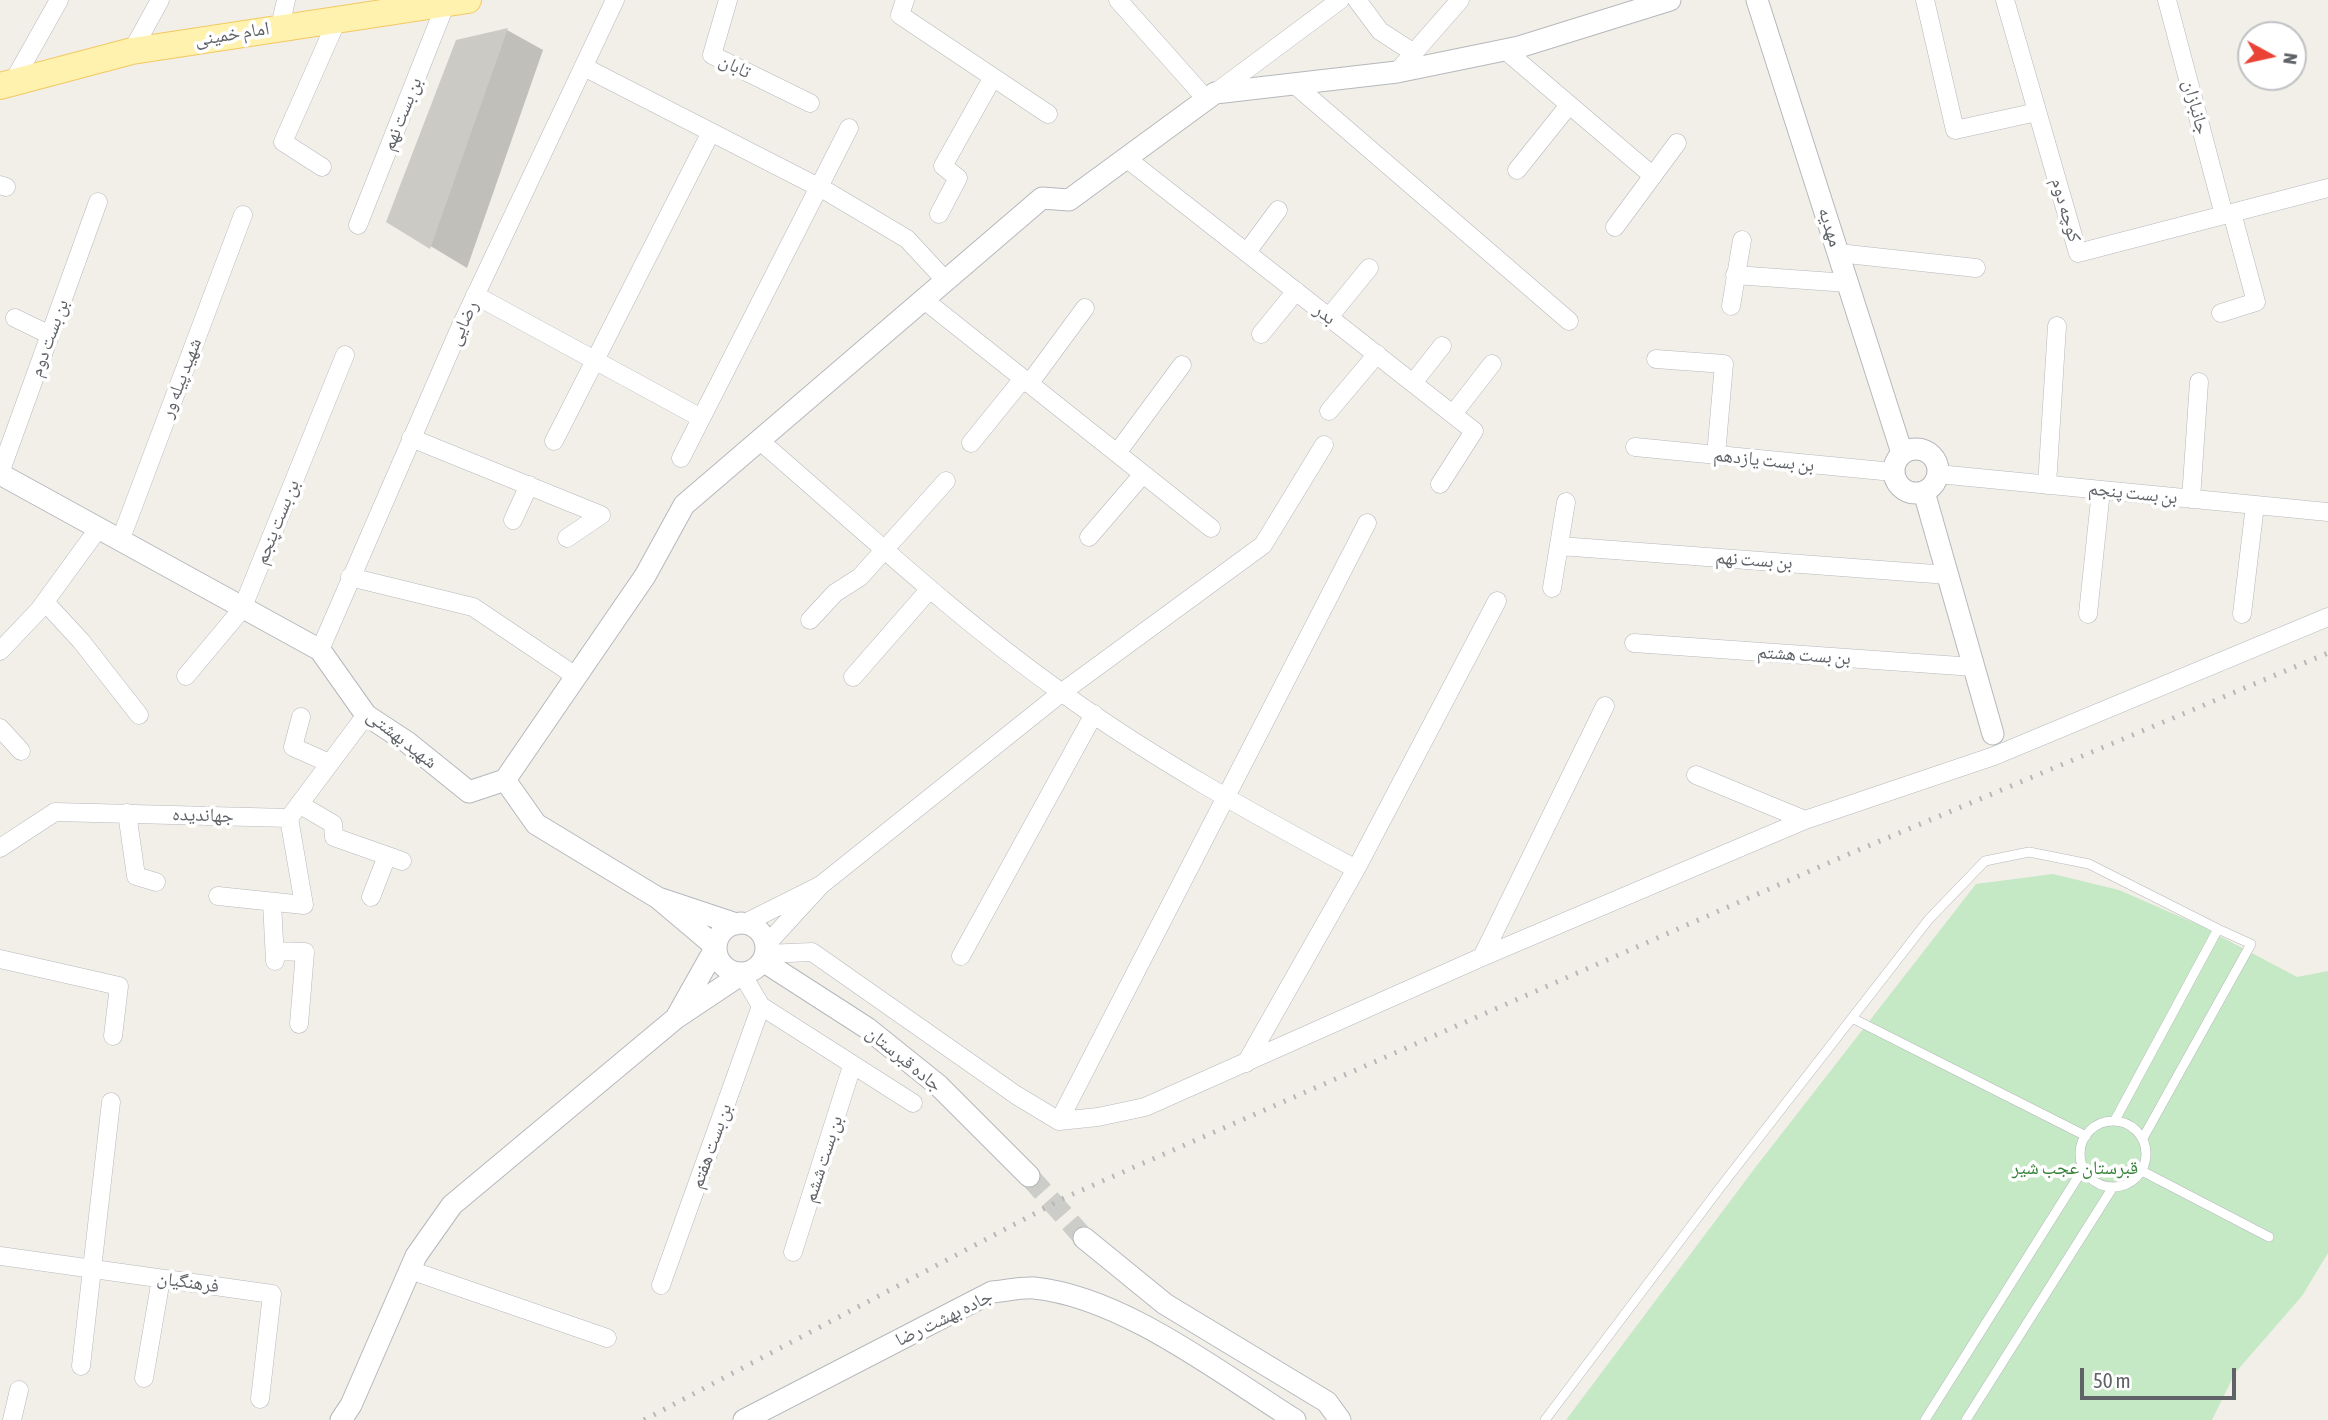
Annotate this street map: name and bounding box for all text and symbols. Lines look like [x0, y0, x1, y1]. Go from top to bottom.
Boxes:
street label: امام خمینی [193, 17, 271, 51]
north arrow [2237, 21, 2307, 91]
street label: تابان [715, 49, 755, 83]
text: N [2279, 52, 2302, 66]
street label: بن بست نهم [377, 74, 427, 154]
street label: جانبازان [2178, 77, 2214, 137]
street label: کوچه دوم [2046, 175, 2086, 245]
street label: مهدیه [1813, 204, 1847, 250]
street label: بن بست دوم [24, 296, 74, 380]
street label: رضایی [443, 297, 483, 349]
street label: بدر [1309, 298, 1341, 330]
street label: شهید پیله ور [155, 335, 207, 421]
street label: بن بست یازدهم [1713, 443, 1815, 477]
street label: بن بست پنجم [250, 476, 304, 568]
street label: بن بست پنجم [2087, 477, 2179, 509]
street label: بن بست نهم [1715, 546, 1793, 574]
street label: بن بست هشتم [1756, 640, 1852, 670]
street label: شهید بهشتی [362, 704, 442, 774]
street label: جهاندیده [172, 803, 234, 827]
street label: جاده قبرستان [861, 1021, 947, 1097]
street label: بن بست هفتم [685, 1100, 737, 1192]
street label: بن بست ششم [798, 1113, 848, 1205]
park label: قبرستان عجب شیر [2012, 1157, 2138, 1179]
street label: فرهنگیان [156, 1266, 220, 1298]
street label: جاده بهشت رضا [892, 1285, 996, 1351]
scale bar [2083, 1354, 2239, 1398]
text: 50 m [2093, 1368, 2131, 1392]

